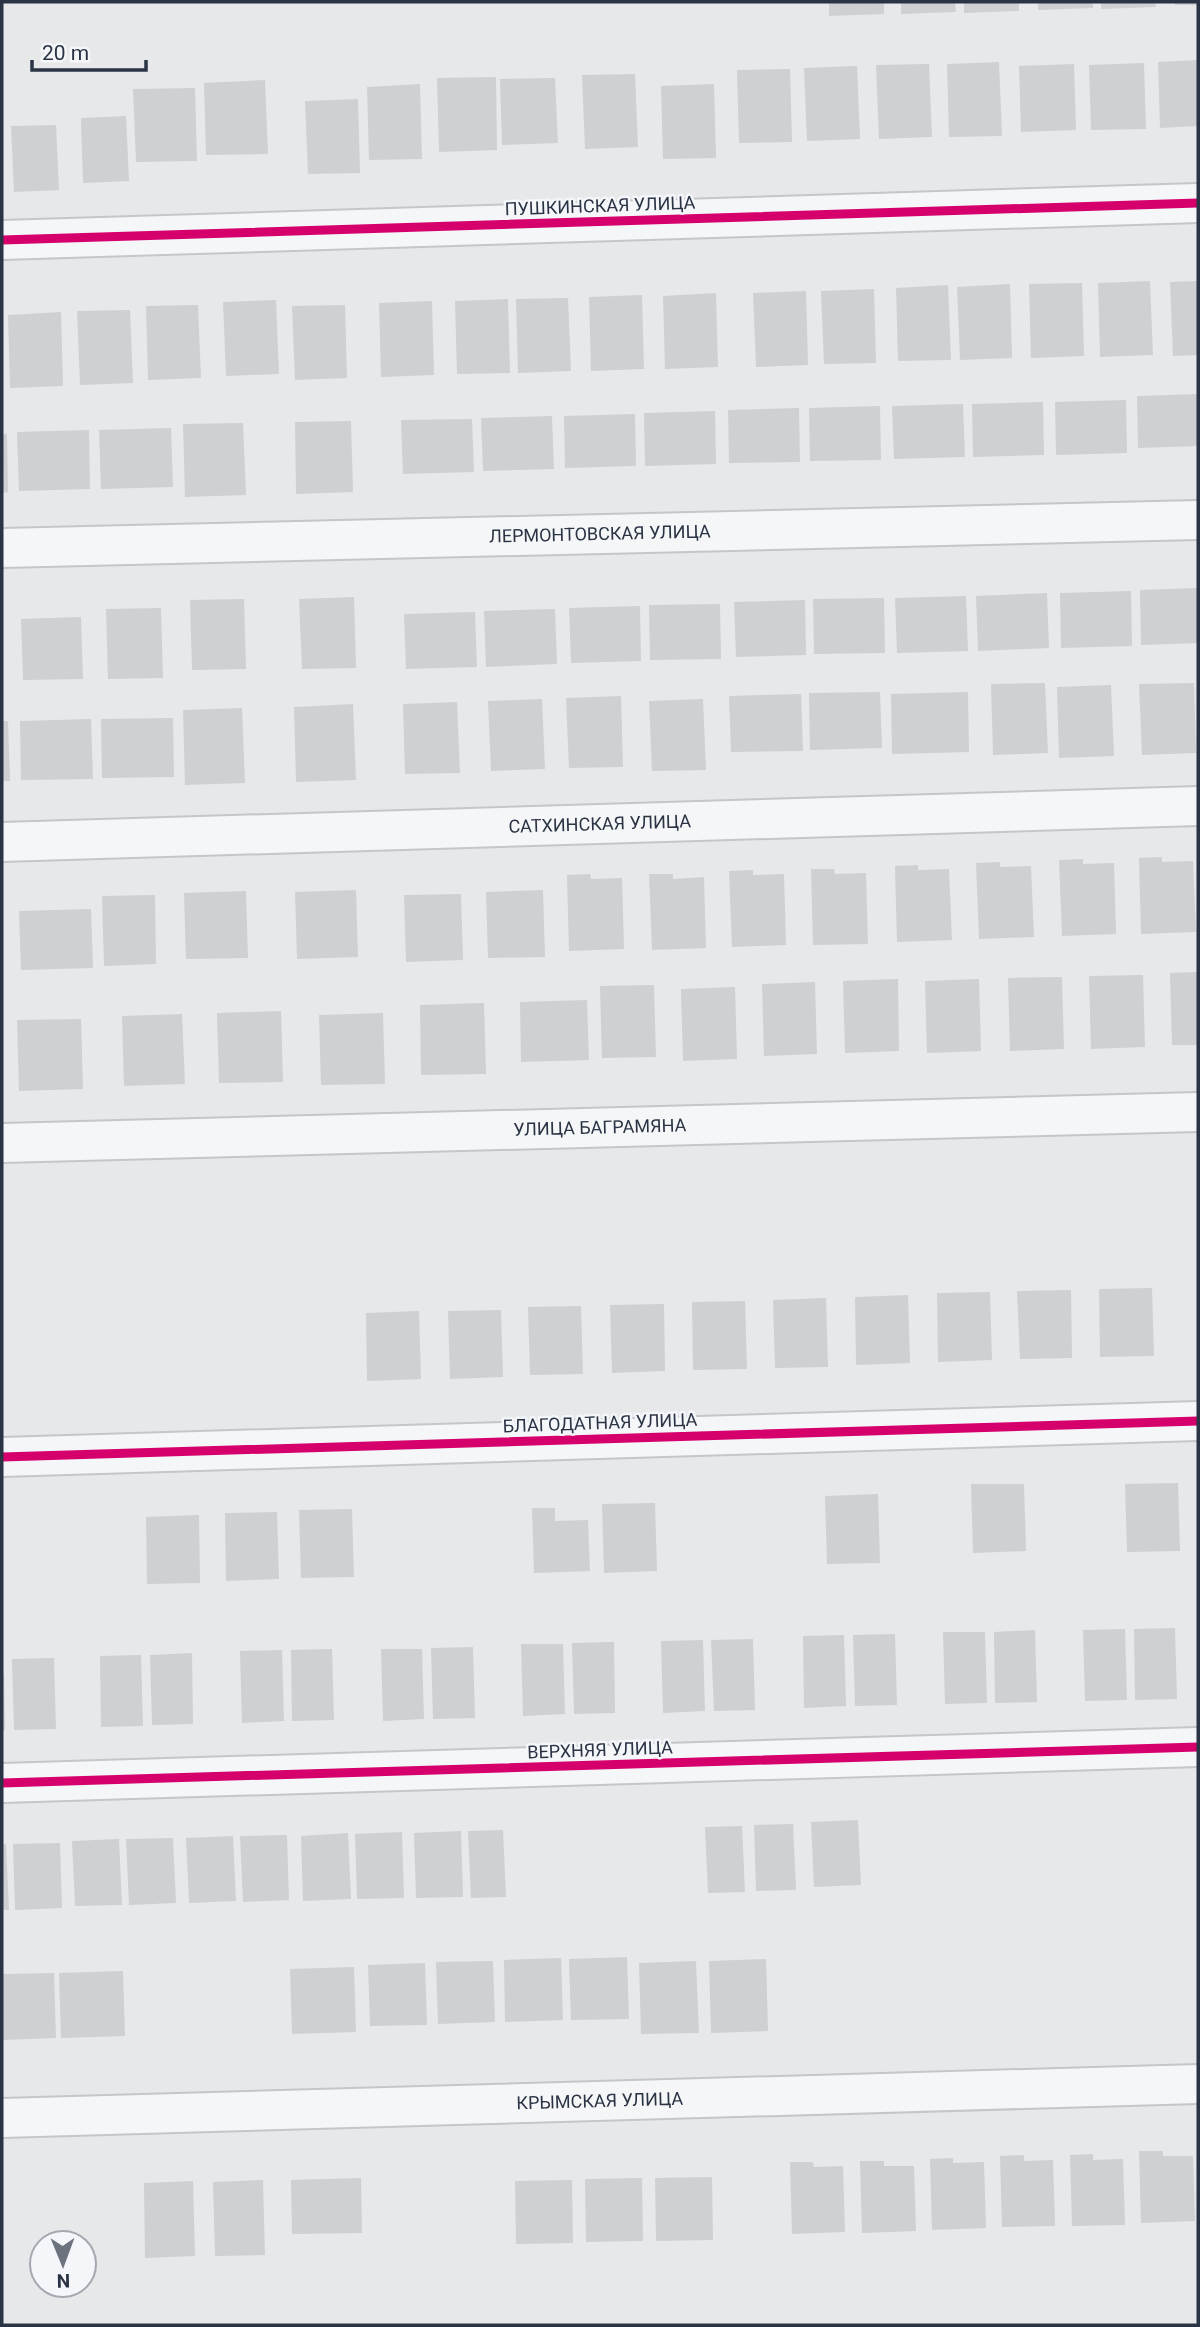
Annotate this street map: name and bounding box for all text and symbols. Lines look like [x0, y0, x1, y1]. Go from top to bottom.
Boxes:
scale bar [32, 28, 145, 72]
text: 20 m [42, 41, 89, 65]
street label: ПУШКИНСКАЯ УЛИЦА [504, 192, 696, 219]
street label: ЛЕРМОНТОВСКАЯ УЛИЦА [489, 520, 711, 547]
street label: САТХИНСКАЯ УЛИЦА [508, 810, 692, 837]
street label: УЛИЦА БАГРАМЯНА [513, 1114, 687, 1140]
street label: БЛАГОДАТНАЯ УЛИЦА [502, 1409, 698, 1436]
street label: ВЕРХНЯЯ УЛИЦА [527, 1736, 673, 1763]
street label: КРЫМСКАЯ УЛИЦА [516, 2088, 684, 2113]
north arrow [28, 2229, 98, 2299]
text: N [56, 2269, 70, 2292]

